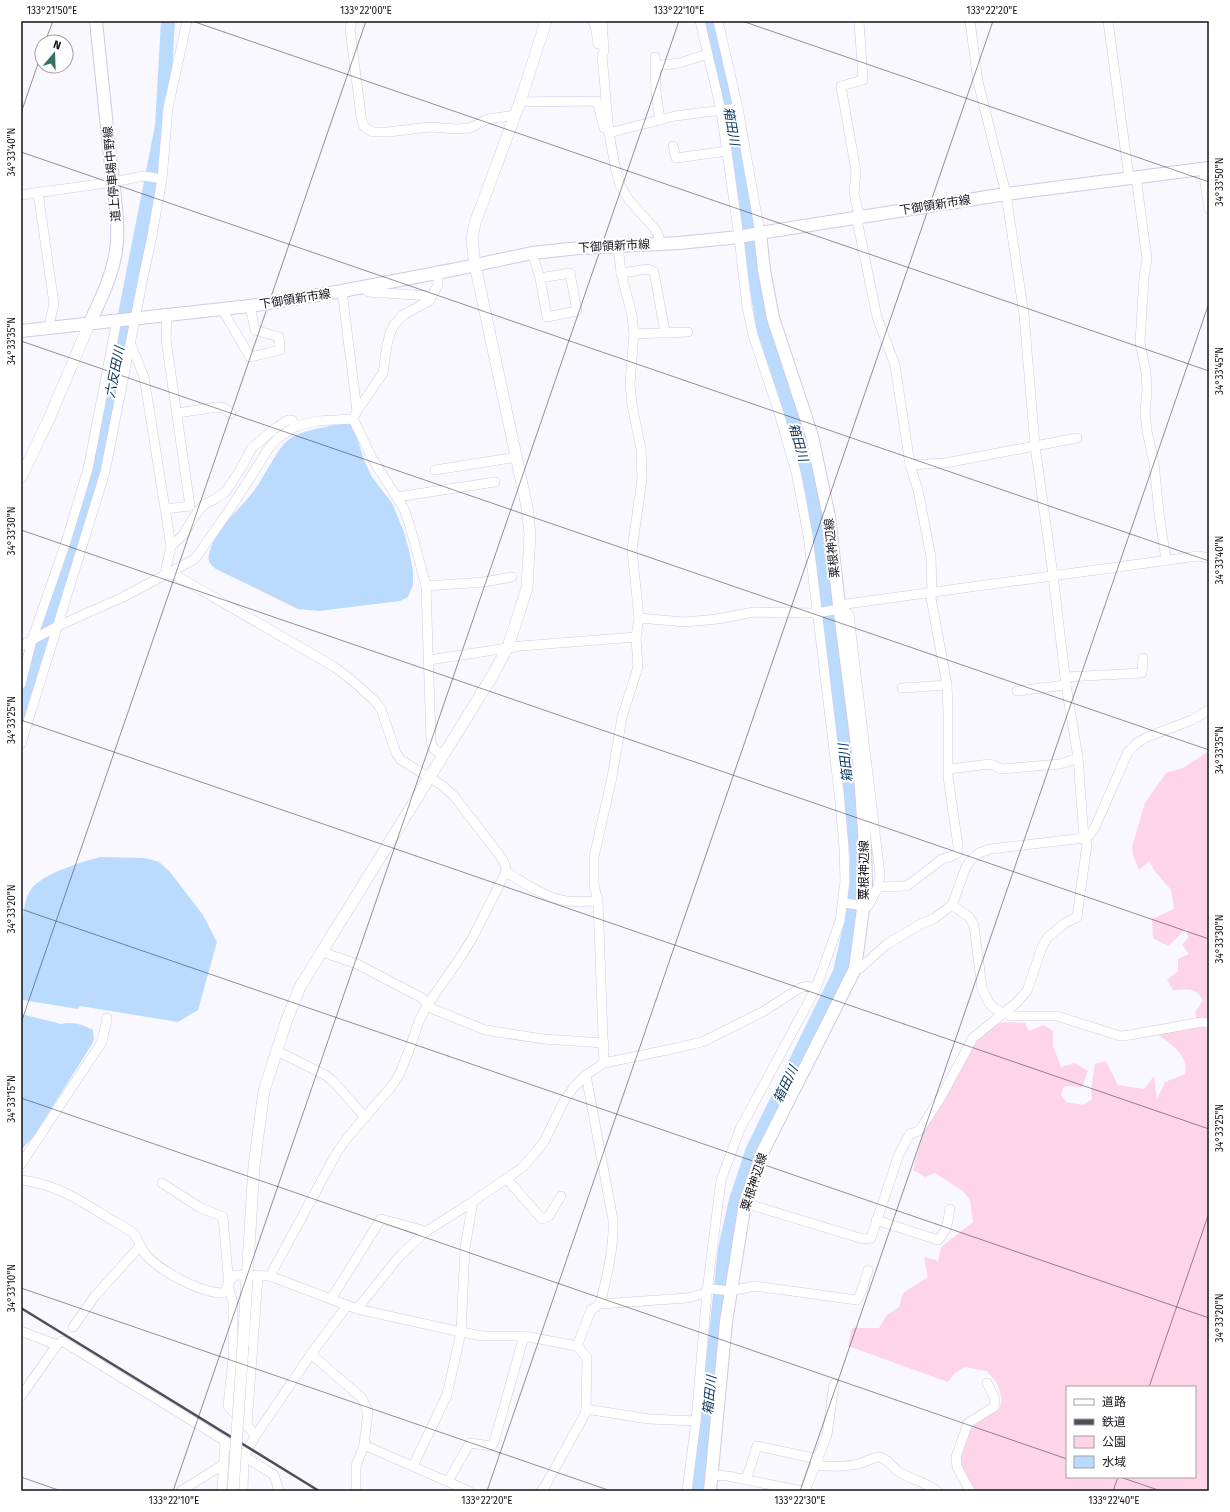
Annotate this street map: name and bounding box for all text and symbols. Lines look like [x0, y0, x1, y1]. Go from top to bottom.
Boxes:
text: 133°21'50"E [27, 5, 77, 17]
text: 133°22'00"E [340, 5, 392, 17]
text: 133°22'10"E [654, 5, 704, 17]
text: 133°22'20"E [966, 5, 1018, 17]
north arrow [34, 34, 74, 74]
text: N [52, 38, 63, 52]
water label: 箱田川 [721, 106, 743, 149]
street label: 道上停車場中野線 [101, 126, 123, 222]
text: 34°33'40"N [6, 128, 18, 176]
text: 34°33'50"N [1214, 158, 1226, 206]
street label: 下御領新市線 [898, 192, 972, 218]
street label: 下御領新市線 [578, 237, 650, 255]
street label: 下御領新市線 [258, 286, 332, 312]
text: 34°33'35"N [6, 317, 18, 365]
water label: 六反田川 [102, 343, 127, 399]
text: 34°33'45"N [1214, 347, 1226, 395]
water label: 箱田川 [786, 421, 812, 465]
text: 34°33'30"N [6, 507, 18, 555]
street label: 粟根神辺線 [822, 517, 842, 579]
text: 34°33'40"N [1214, 536, 1226, 584]
text: 34°33'25"N [6, 696, 18, 744]
text: 34°33'35"N [1214, 726, 1226, 774]
water label: 箱田川 [835, 741, 855, 783]
street label: 粟根神辺線 [857, 840, 871, 900]
text: 34°33'20"N [6, 885, 18, 933]
text: 34°33'30"N [1214, 915, 1226, 963]
water label: 箱田川 [770, 1062, 802, 1105]
text: 34°33'15"N [6, 1075, 18, 1123]
text: 34°33'25"N [1214, 1104, 1226, 1152]
street label: 粟根神辺線 [738, 1151, 770, 1213]
text: 34°33'10"N [6, 1264, 18, 1312]
text: 34°33'20"N [1214, 1294, 1226, 1342]
water label: 箱田川 [700, 1373, 719, 1415]
legend [1066, 1386, 1196, 1478]
text: 道路 [1102, 1395, 1126, 1409]
text: 鉄道 [1102, 1415, 1126, 1429]
text: 公園 [1102, 1435, 1126, 1449]
text: 水域 [1102, 1455, 1126, 1469]
text: 133°22'10"E [149, 1495, 199, 1507]
text: 133°22'20"E [461, 1495, 513, 1507]
text: 133°22'30"E [774, 1495, 826, 1507]
text: 133°22'40"E [1088, 1495, 1140, 1507]

